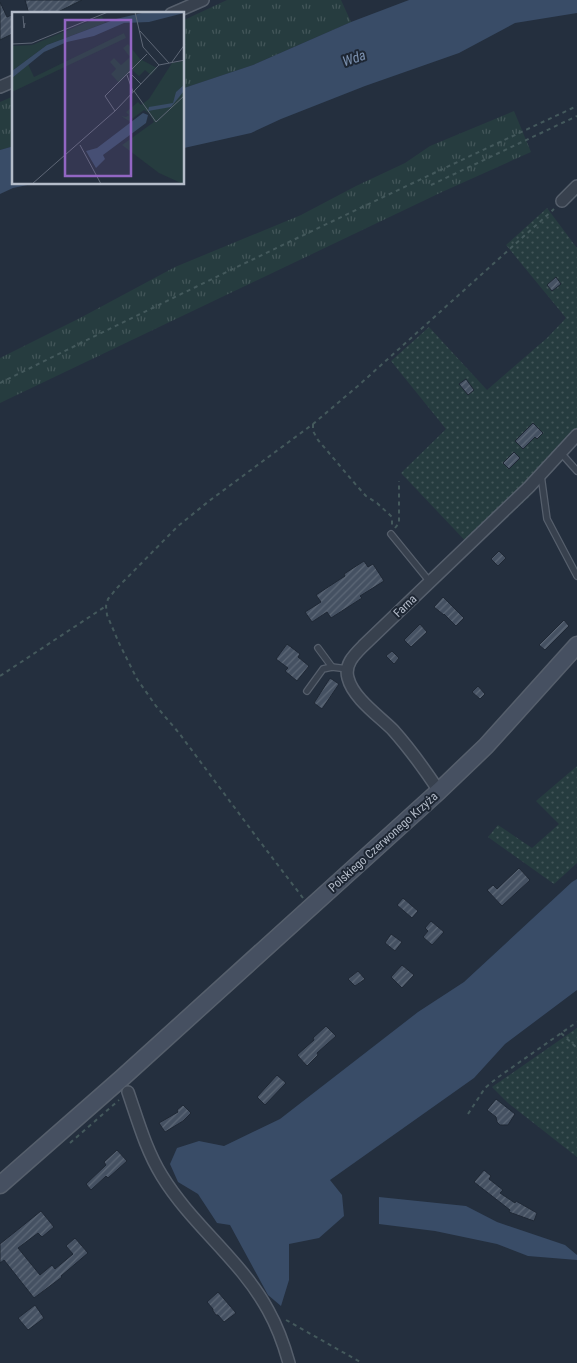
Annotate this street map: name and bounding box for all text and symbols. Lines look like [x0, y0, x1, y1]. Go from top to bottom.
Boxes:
inset map [12, 12, 185, 185]
water label: Wda [340, 47, 368, 69]
street label: Farna [391, 592, 420, 620]
street label: Polskiego Czerwonego Krzyża [326, 789, 441, 895]

